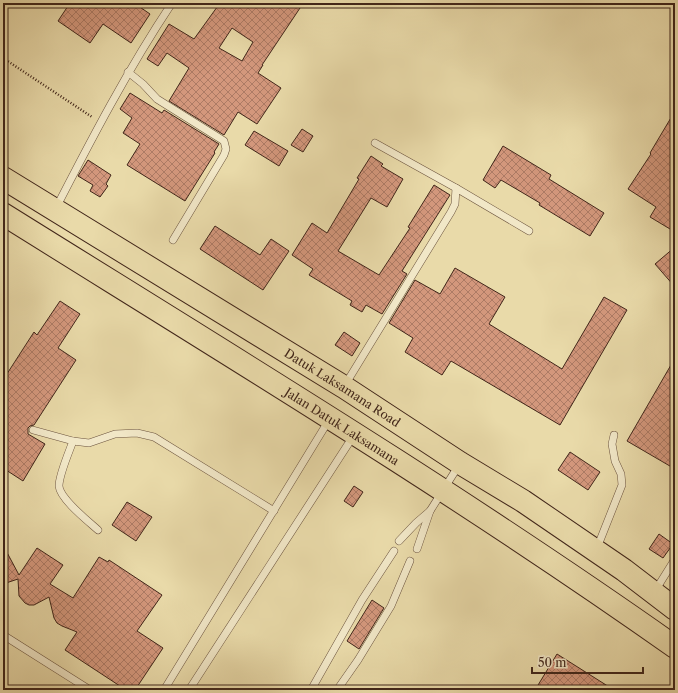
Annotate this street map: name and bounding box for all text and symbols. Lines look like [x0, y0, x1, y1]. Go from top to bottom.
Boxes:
street label: Datuk Laksamana Road [282, 345, 404, 430]
street label: Jalan Datuk Laksamana [280, 383, 403, 468]
scale bar [532, 649, 643, 675]
text: 50 m [538, 655, 567, 670]

